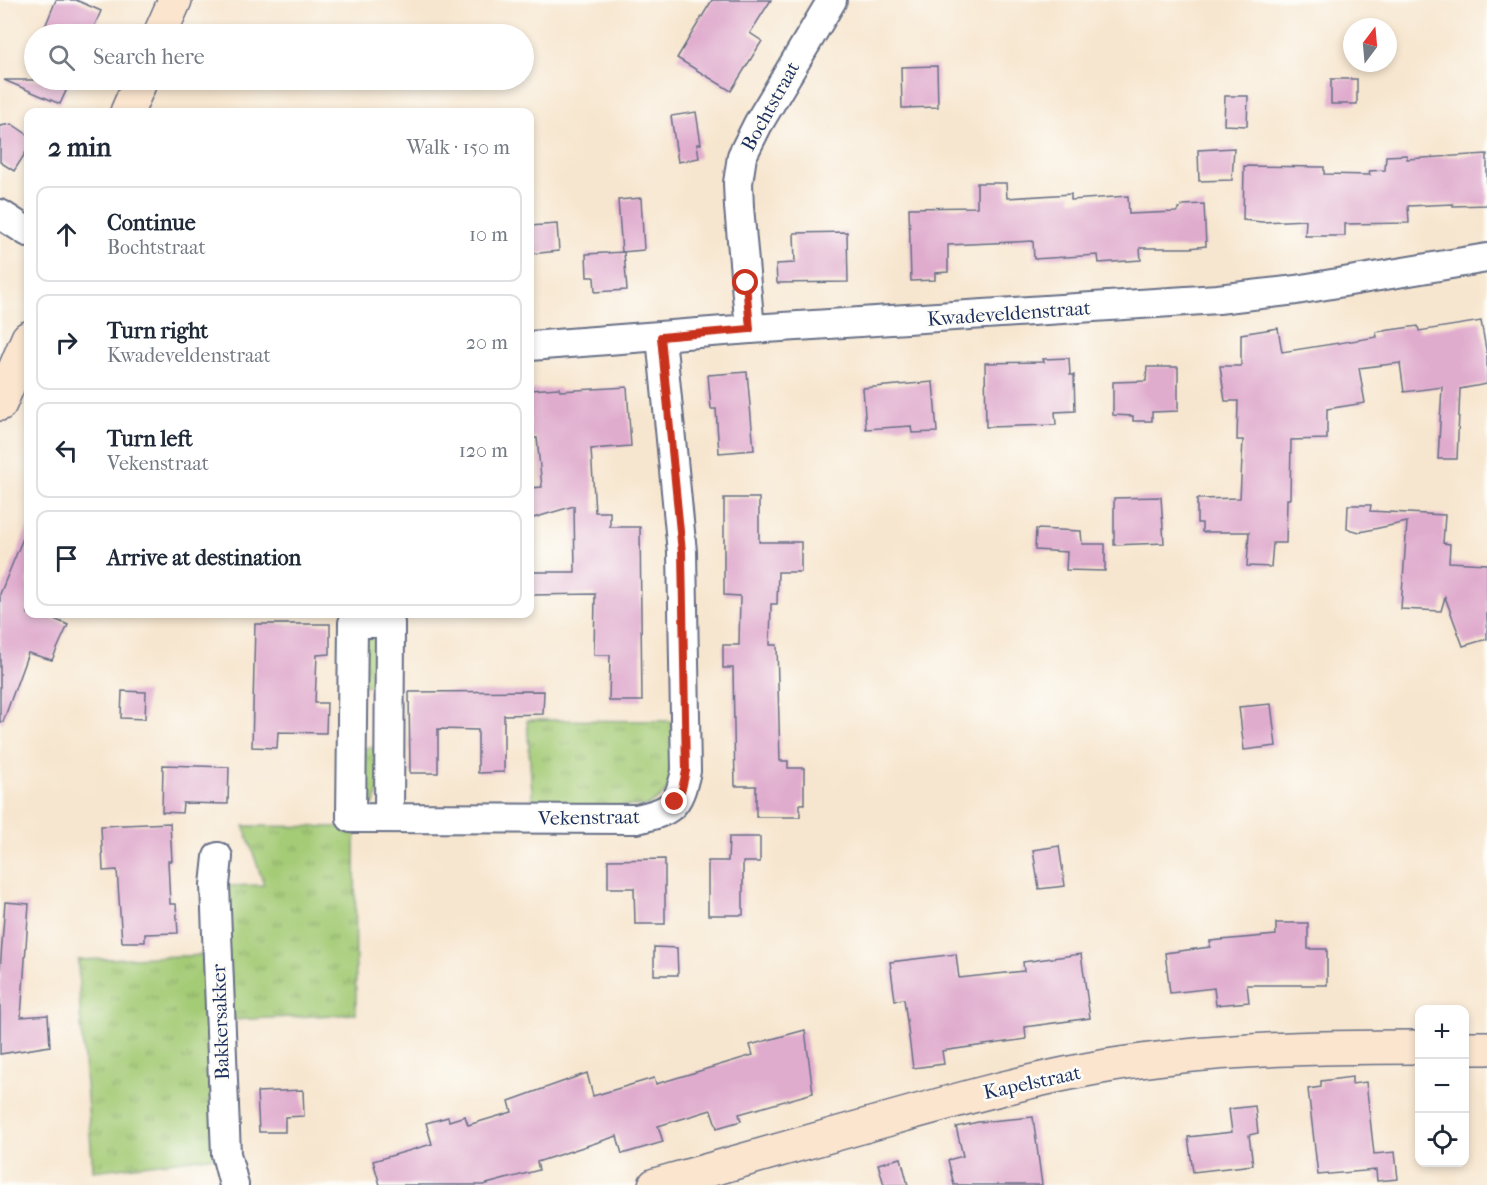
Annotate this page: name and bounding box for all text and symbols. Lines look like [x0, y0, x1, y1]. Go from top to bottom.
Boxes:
north arrow [1343, 18, 1397, 72]
search box [24, 24, 534, 90]
icon: search [45, 41, 78, 74]
text: Search here [93, 44, 205, 70]
street label: Bochtstraat [736, 57, 804, 155]
text: 2 min [48, 132, 111, 163]
text: Walk · 150 m [406, 136, 510, 159]
text: Continue [107, 210, 196, 236]
icon: ahead [50, 218, 83, 251]
text: 10 m [469, 223, 508, 246]
text: Bochtstraat [107, 236, 206, 259]
route start [732, 269, 758, 295]
street label: Kwadeveldenstraat [927, 296, 1091, 331]
text: Turn right [107, 318, 208, 344]
icon: right [50, 326, 83, 359]
text: 20 m [466, 331, 508, 354]
text: Kwadeveldenstraat [107, 344, 271, 367]
text: Turn left [107, 426, 193, 452]
icon: left [50, 434, 83, 467]
text: 120 m [459, 439, 508, 462]
text: Vekenstraat [107, 452, 209, 475]
icon: arrive [50, 542, 83, 575]
text: Arrive at destination [107, 545, 301, 571]
route end [661, 788, 687, 814]
street label: Vekenstraat [537, 805, 640, 830]
street label: Bakkersakker [207, 963, 234, 1080]
map controls [1415, 1005, 1469, 1167]
button: + [1415, 1005, 1469, 1059]
button: − [1415, 1059, 1469, 1113]
street label: Kapelstraat [981, 1061, 1083, 1104]
button: locate [1415, 1113, 1469, 1167]

